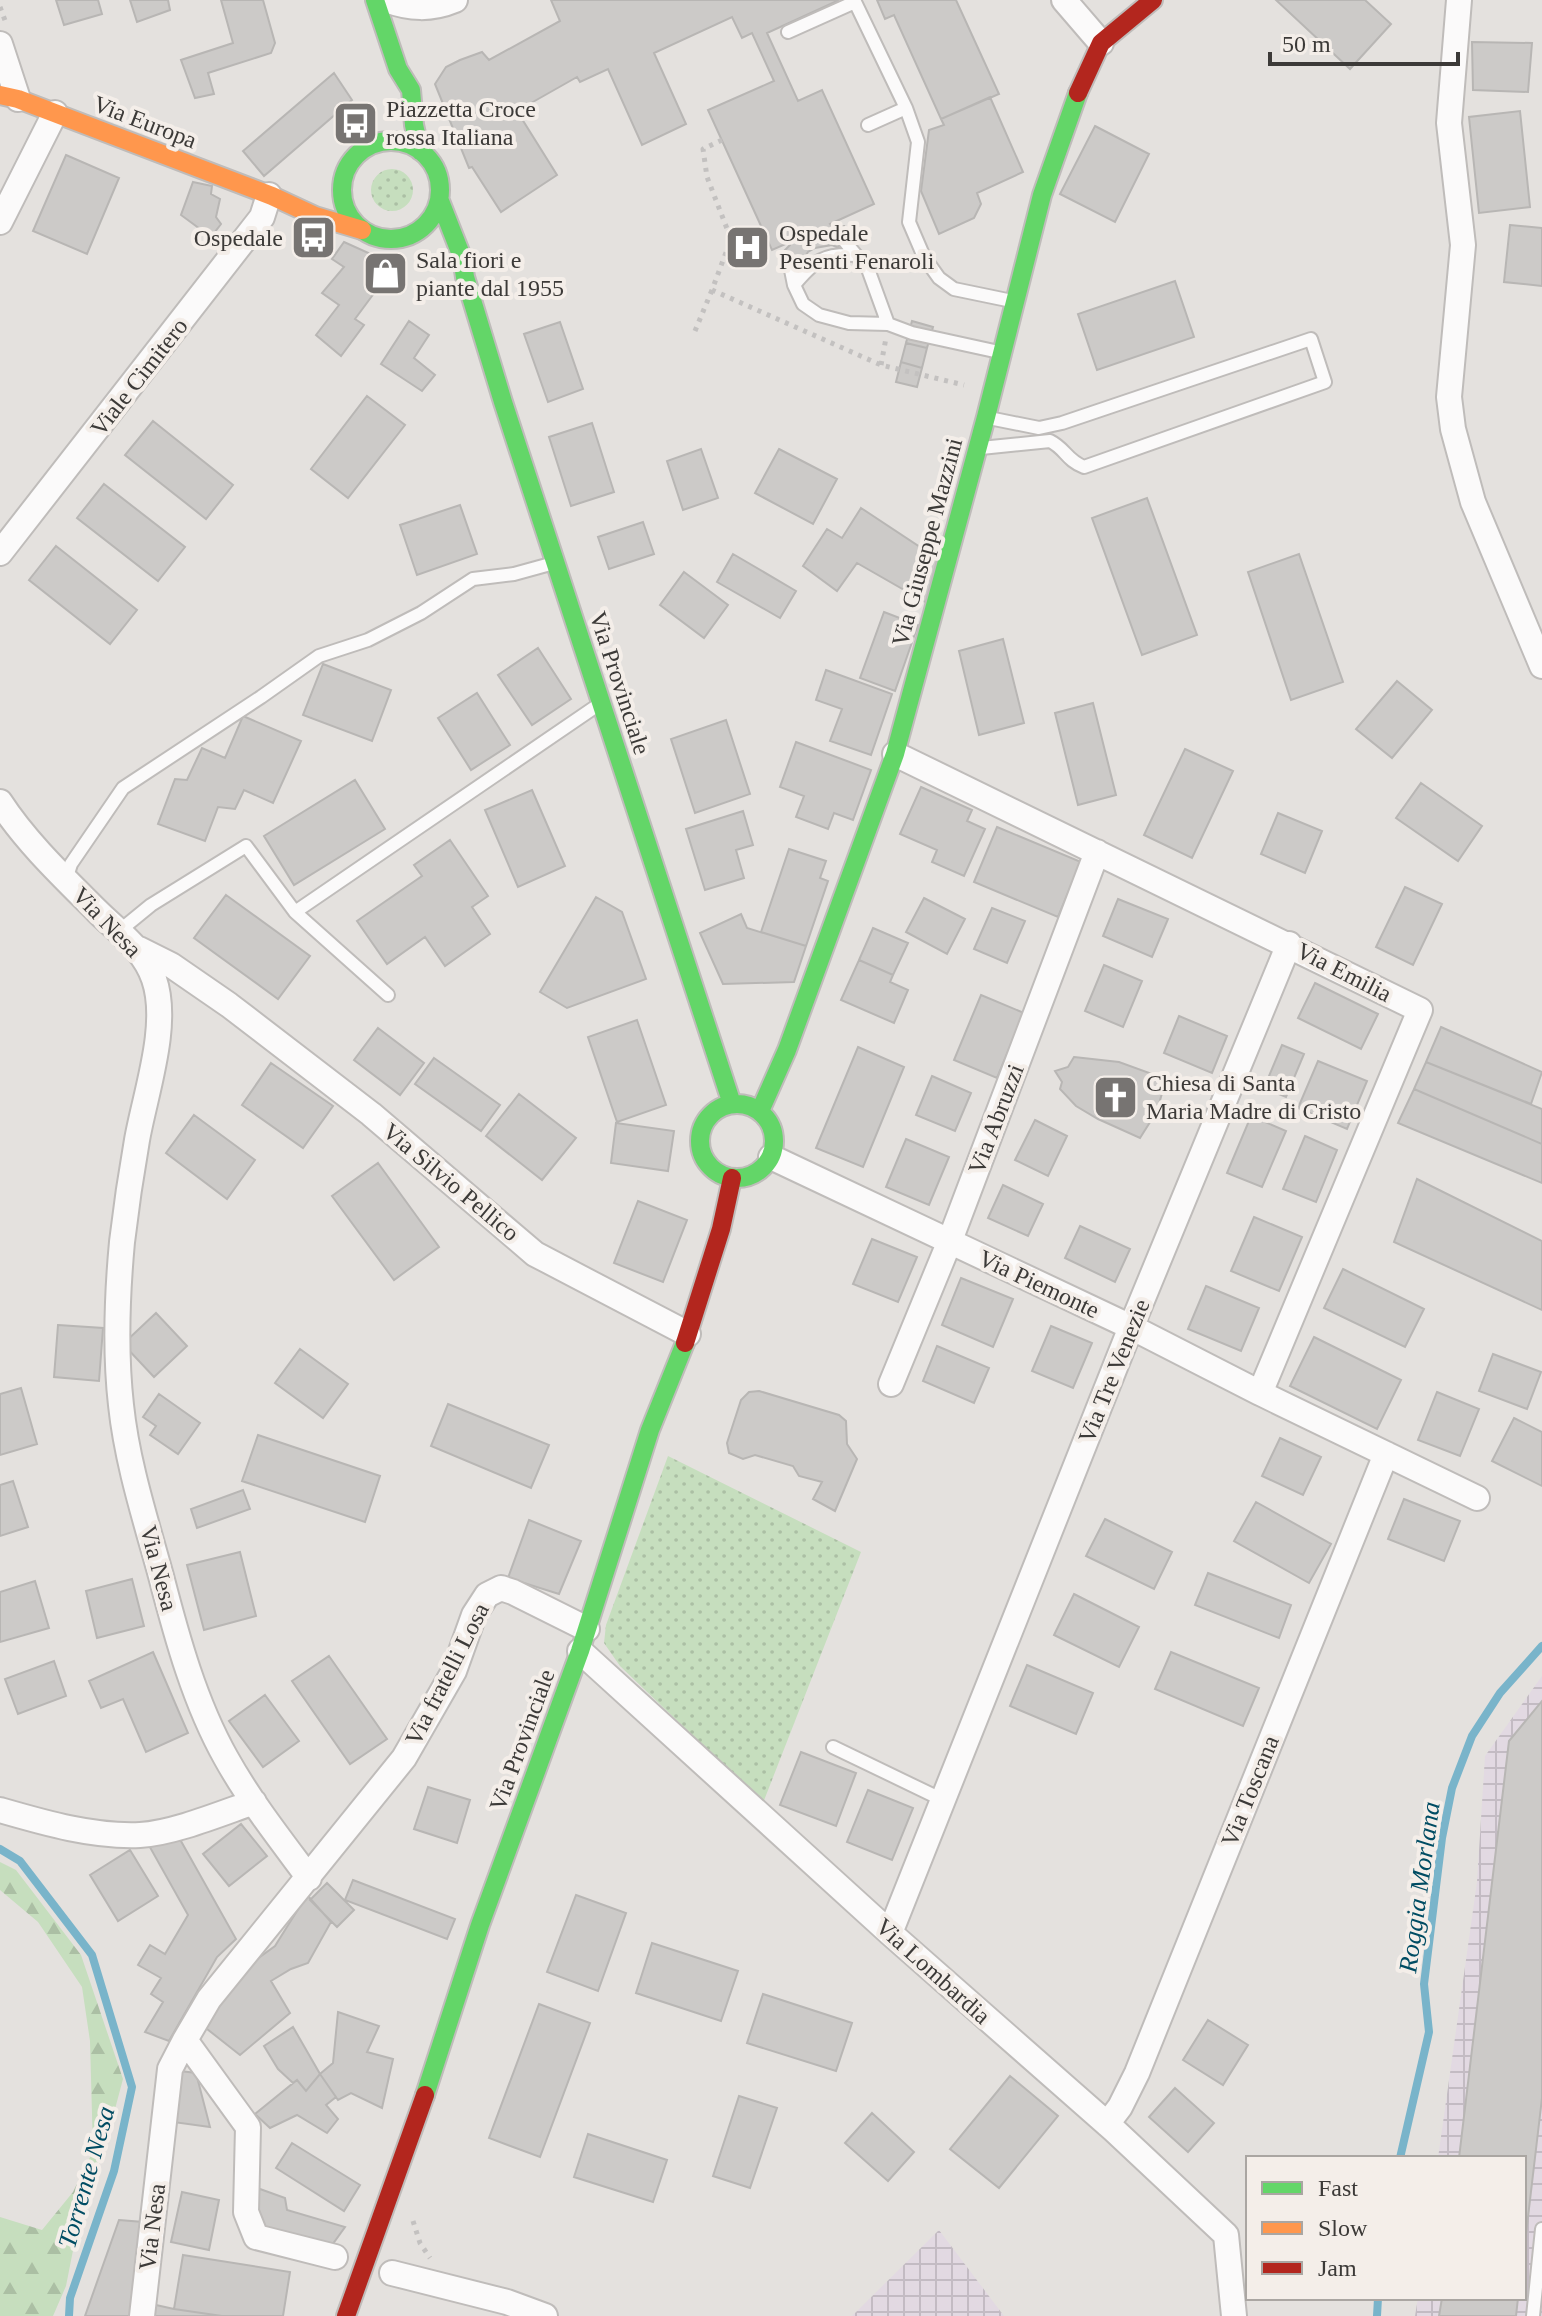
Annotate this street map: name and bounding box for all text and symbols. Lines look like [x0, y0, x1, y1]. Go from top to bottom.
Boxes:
scale bar [1270, 16, 1458, 66]
text: 50 m [1282, 31, 1331, 57]
street label: Via Europa [90, 90, 201, 154]
place label: Piazzetta Croce rossa Italiana [386, 96, 536, 150]
bus stop icon: Piazzetta Croce rossa Italiana [331, 99, 379, 147]
bus stop icon: Ospedale [290, 214, 338, 262]
place label: Ospedale Pesenti Fenaroli [779, 220, 935, 274]
hospital icon: Ospedale Pesenti Fenaroli [724, 223, 772, 271]
place label: Ospedale [194, 225, 283, 251]
place label: Sala fiori e piante dal 1955 [416, 247, 564, 301]
shop icon: Sala fiori e piante dal 1955 [361, 250, 409, 298]
street label: Viale Cimitero [85, 313, 193, 441]
street label: Via Giuseppe Mazzini [887, 435, 967, 649]
street label: Via Provinciale [585, 608, 655, 758]
street label: Via Nesa [67, 882, 147, 963]
street label: Via Emilia [1292, 937, 1396, 1007]
street label: Via Abruzzi [963, 1060, 1029, 1177]
place label: Chiesa di Santa Maria Madre di Cristo [1146, 1070, 1361, 1124]
church icon: Chiesa di Santa Maria Madre di Cristo [1091, 1073, 1139, 1121]
street label: Via Silvio Pellico [378, 1118, 524, 1246]
street label: Via Piemonte [975, 1245, 1103, 1323]
street label: Via Tre Venezie [1073, 1295, 1155, 1447]
street label: Via Nesa [135, 1523, 183, 1614]
street label: Via fratelli Losa [400, 1598, 494, 1749]
street label: Via Provinciale [484, 1666, 560, 1814]
street label: Via Toscana [1216, 1732, 1284, 1850]
water label: Roggia Morlana [1393, 1800, 1446, 1976]
street label: Via Lombardia [871, 1913, 996, 2029]
water label: Torrente Nesa [52, 2103, 121, 2251]
legend [1246, 2156, 1526, 2300]
text: Fast [1318, 2175, 1358, 2201]
street label: Via Nesa [134, 2182, 170, 2272]
text: Slow [1318, 2215, 1368, 2241]
text: Jam [1318, 2255, 1357, 2281]

